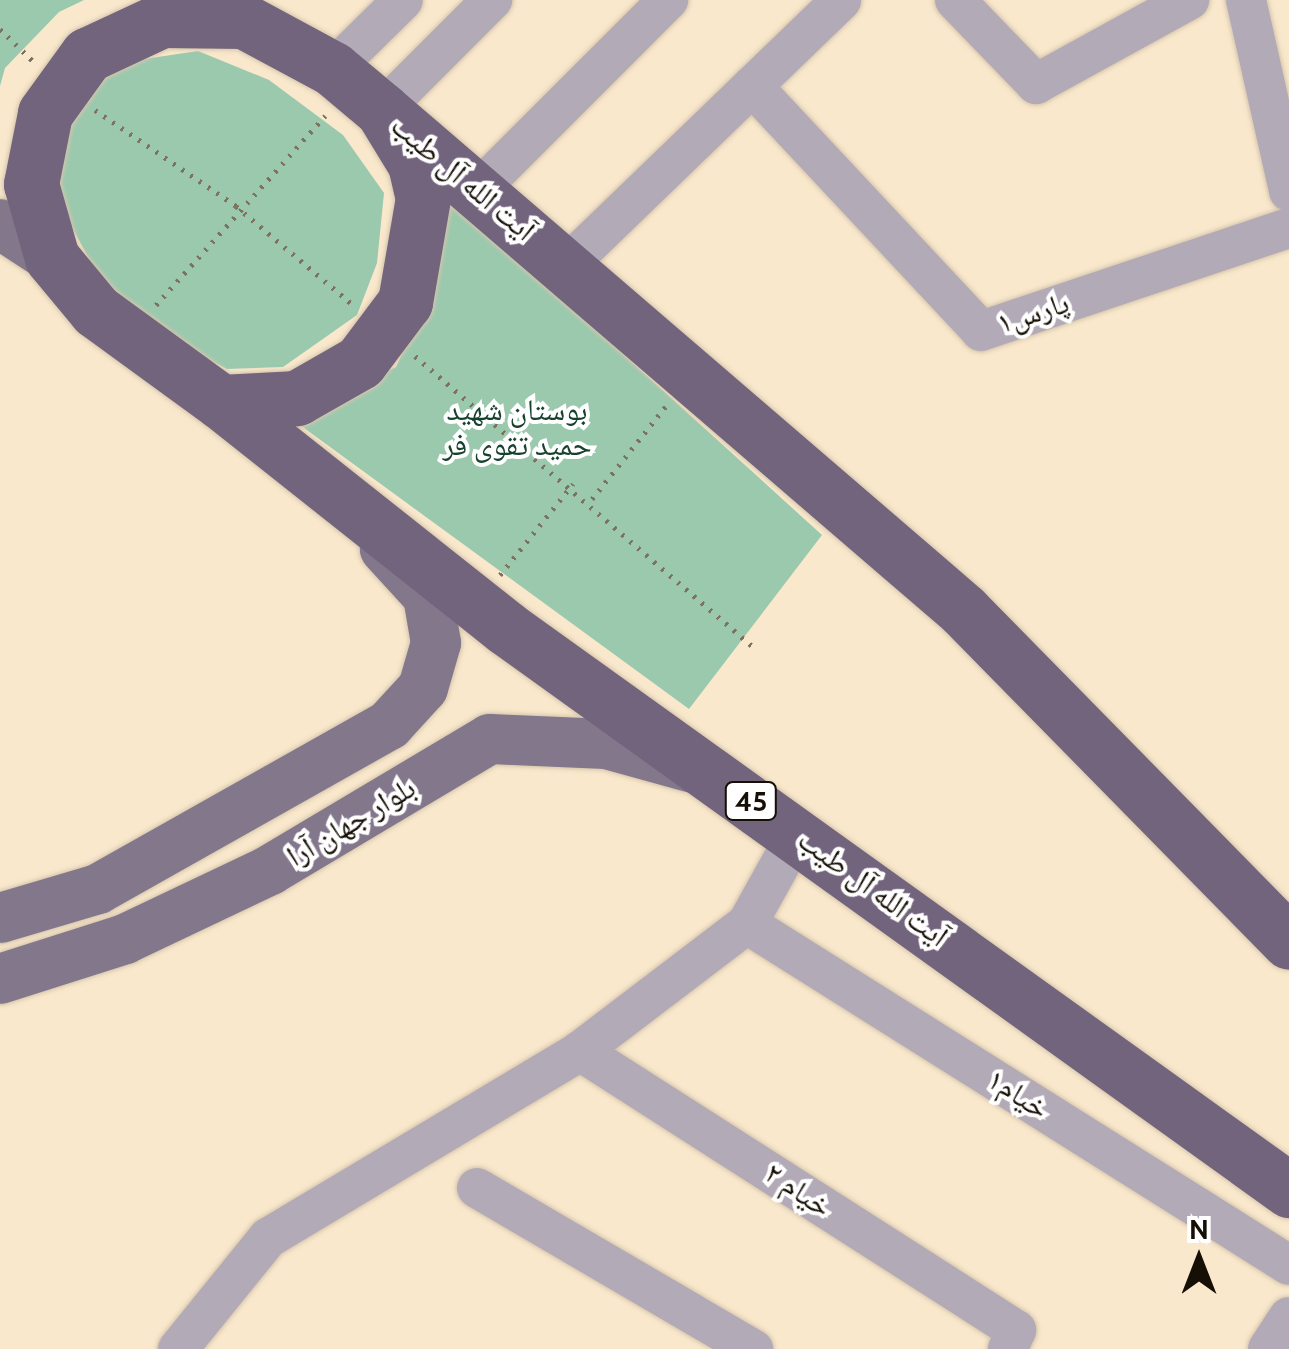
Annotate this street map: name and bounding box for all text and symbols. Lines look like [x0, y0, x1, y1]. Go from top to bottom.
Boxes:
street label: آیت الله آل طیب [384, 107, 542, 249]
street label: پارس۱ [993, 285, 1073, 341]
park label: بوستان شهید حمید تقوی فر [442, 392, 592, 462]
street label: بلوار جهان آرا [280, 770, 422, 874]
road number: 45 [724, 778, 778, 824]
street label: آیت الله آل طیب [791, 822, 955, 954]
street label: خیام۱ [981, 1061, 1055, 1127]
street label: خیام ۲ [758, 1155, 838, 1225]
north arrow [1149, 1209, 1249, 1309]
text: N [1189, 1212, 1209, 1246]

